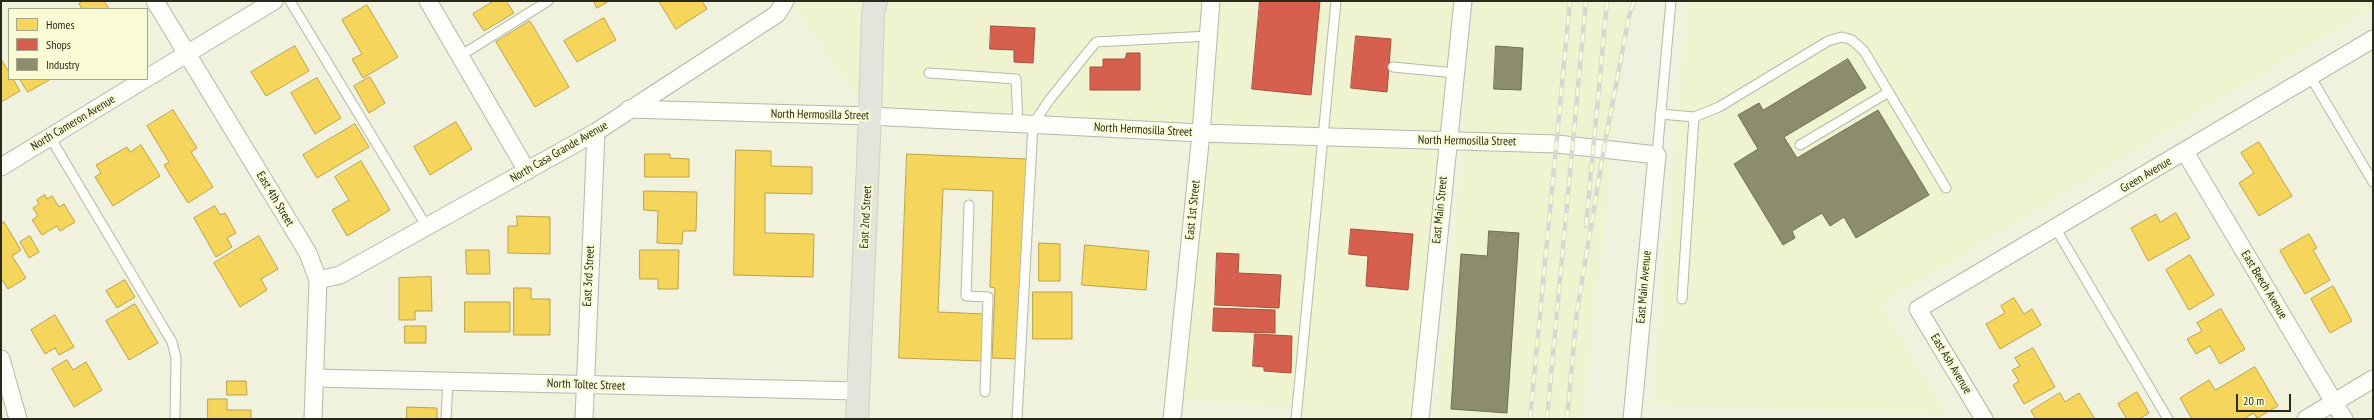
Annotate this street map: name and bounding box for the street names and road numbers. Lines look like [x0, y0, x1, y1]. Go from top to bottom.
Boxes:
street label: North Cameron Avenue [28, 92, 118, 154]
street label: North Hermosilla Street [771, 107, 869, 123]
street label: North Casa Grande Avenue [508, 118, 610, 186]
street label: North Hermosilla Street [1093, 120, 1193, 140]
street label: North Hermosilla Street [1418, 133, 1516, 149]
street label: Green Avenue [2118, 154, 2174, 196]
street label: East 4th Street [253, 169, 297, 229]
street label: East Main Street [1429, 176, 1451, 244]
street label: East 1st Street [1183, 179, 1203, 241]
street label: East 2nd Street [857, 185, 875, 249]
street label: East 3rd Street [580, 245, 598, 307]
street label: East Beech Avenue [2238, 248, 2290, 322]
street label: East Main Avenue [1634, 250, 1654, 324]
street label: East Ash Avenue [1927, 331, 1975, 397]
street label: North Toltec Street [547, 376, 625, 394]

